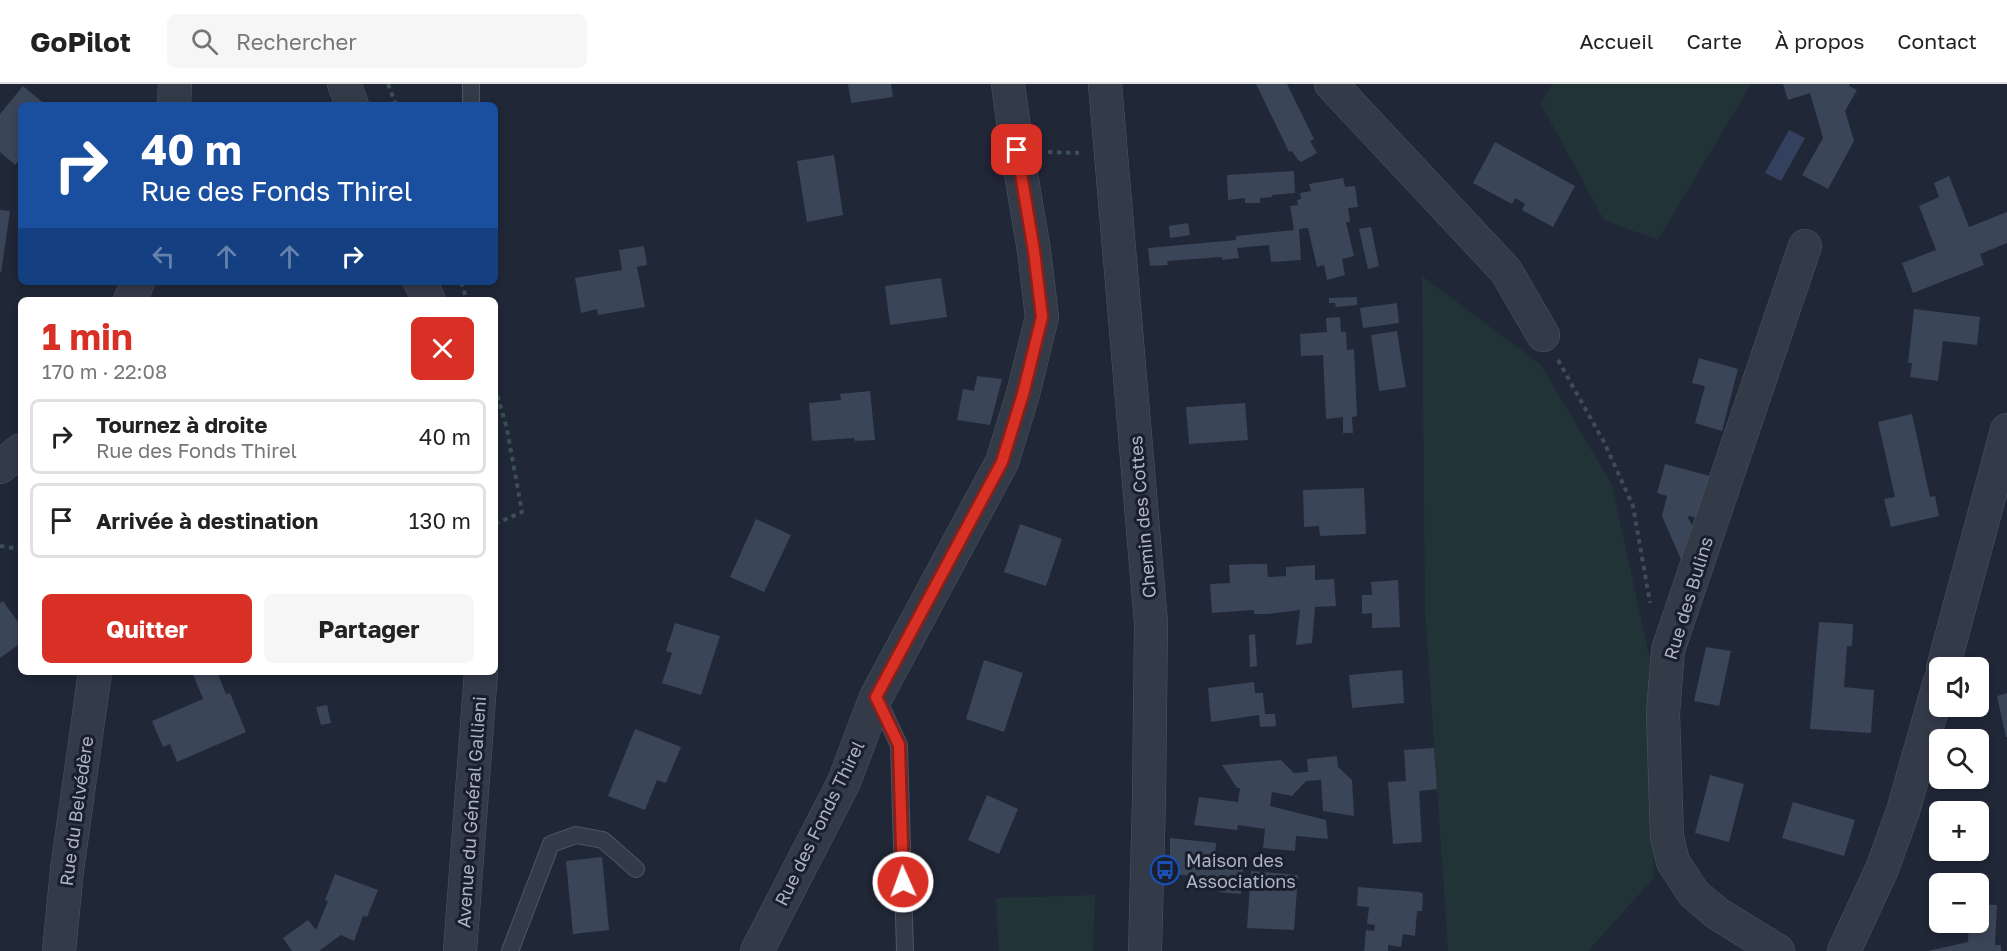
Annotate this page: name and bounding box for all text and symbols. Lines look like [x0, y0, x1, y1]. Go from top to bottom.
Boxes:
search box [167, 14, 587, 68]
text: GoPilot [30, 25, 131, 58]
icon: search [188, 25, 221, 58]
text: Rechercher [236, 28, 357, 55]
text: Accueil [1580, 28, 1653, 54]
text: Carte [1686, 28, 1742, 54]
text: À propos [1775, 28, 1864, 54]
text: Contact [1897, 28, 1977, 54]
text: 40 m [141, 124, 242, 174]
pin [991, 124, 1042, 175]
icon: right [42, 126, 120, 204]
icon: arrive [1000, 133, 1033, 166]
text: Rue des Fonds Thirel [141, 175, 412, 207]
icon: left [147, 240, 180, 273]
icon: ahead [210, 240, 243, 273]
icon: ahead [273, 240, 306, 273]
icon: right [336, 240, 369, 273]
text: 1 min [42, 315, 133, 358]
button: close [411, 317, 474, 380]
text: 170 m · 22:08 [42, 359, 167, 383]
text: Tournez à droite [96, 411, 267, 438]
icon: right [45, 420, 78, 453]
text: 40 m [419, 423, 471, 450]
street label: Chemin des Cottes [1124, 435, 1160, 599]
text: Rue des Fonds Thirel [96, 438, 297, 462]
icon: arrive [45, 504, 78, 537]
text: Arrivée à destination [96, 507, 318, 534]
text: 130 m [409, 507, 471, 534]
street label: Rue des Bulins [1659, 534, 1717, 662]
button: Quitter [42, 594, 252, 663]
button: Partager [264, 594, 474, 663]
map controls [1929, 657, 1989, 933]
button: sound [1929, 657, 1989, 717]
street label: Avenue du Général Gallieni [452, 696, 490, 928]
button: search [1929, 729, 1989, 789]
street label: Rue du Belvédère [55, 735, 97, 887]
street label: Rue des Fonds Thirel [769, 737, 869, 909]
button: + [1929, 801, 1989, 861]
place label: Maison des Associations [1186, 849, 1296, 892]
position arrow [871, 850, 935, 914]
bus stop icon: Maison des Associations [1149, 854, 1181, 886]
button: − [1929, 873, 1989, 933]

